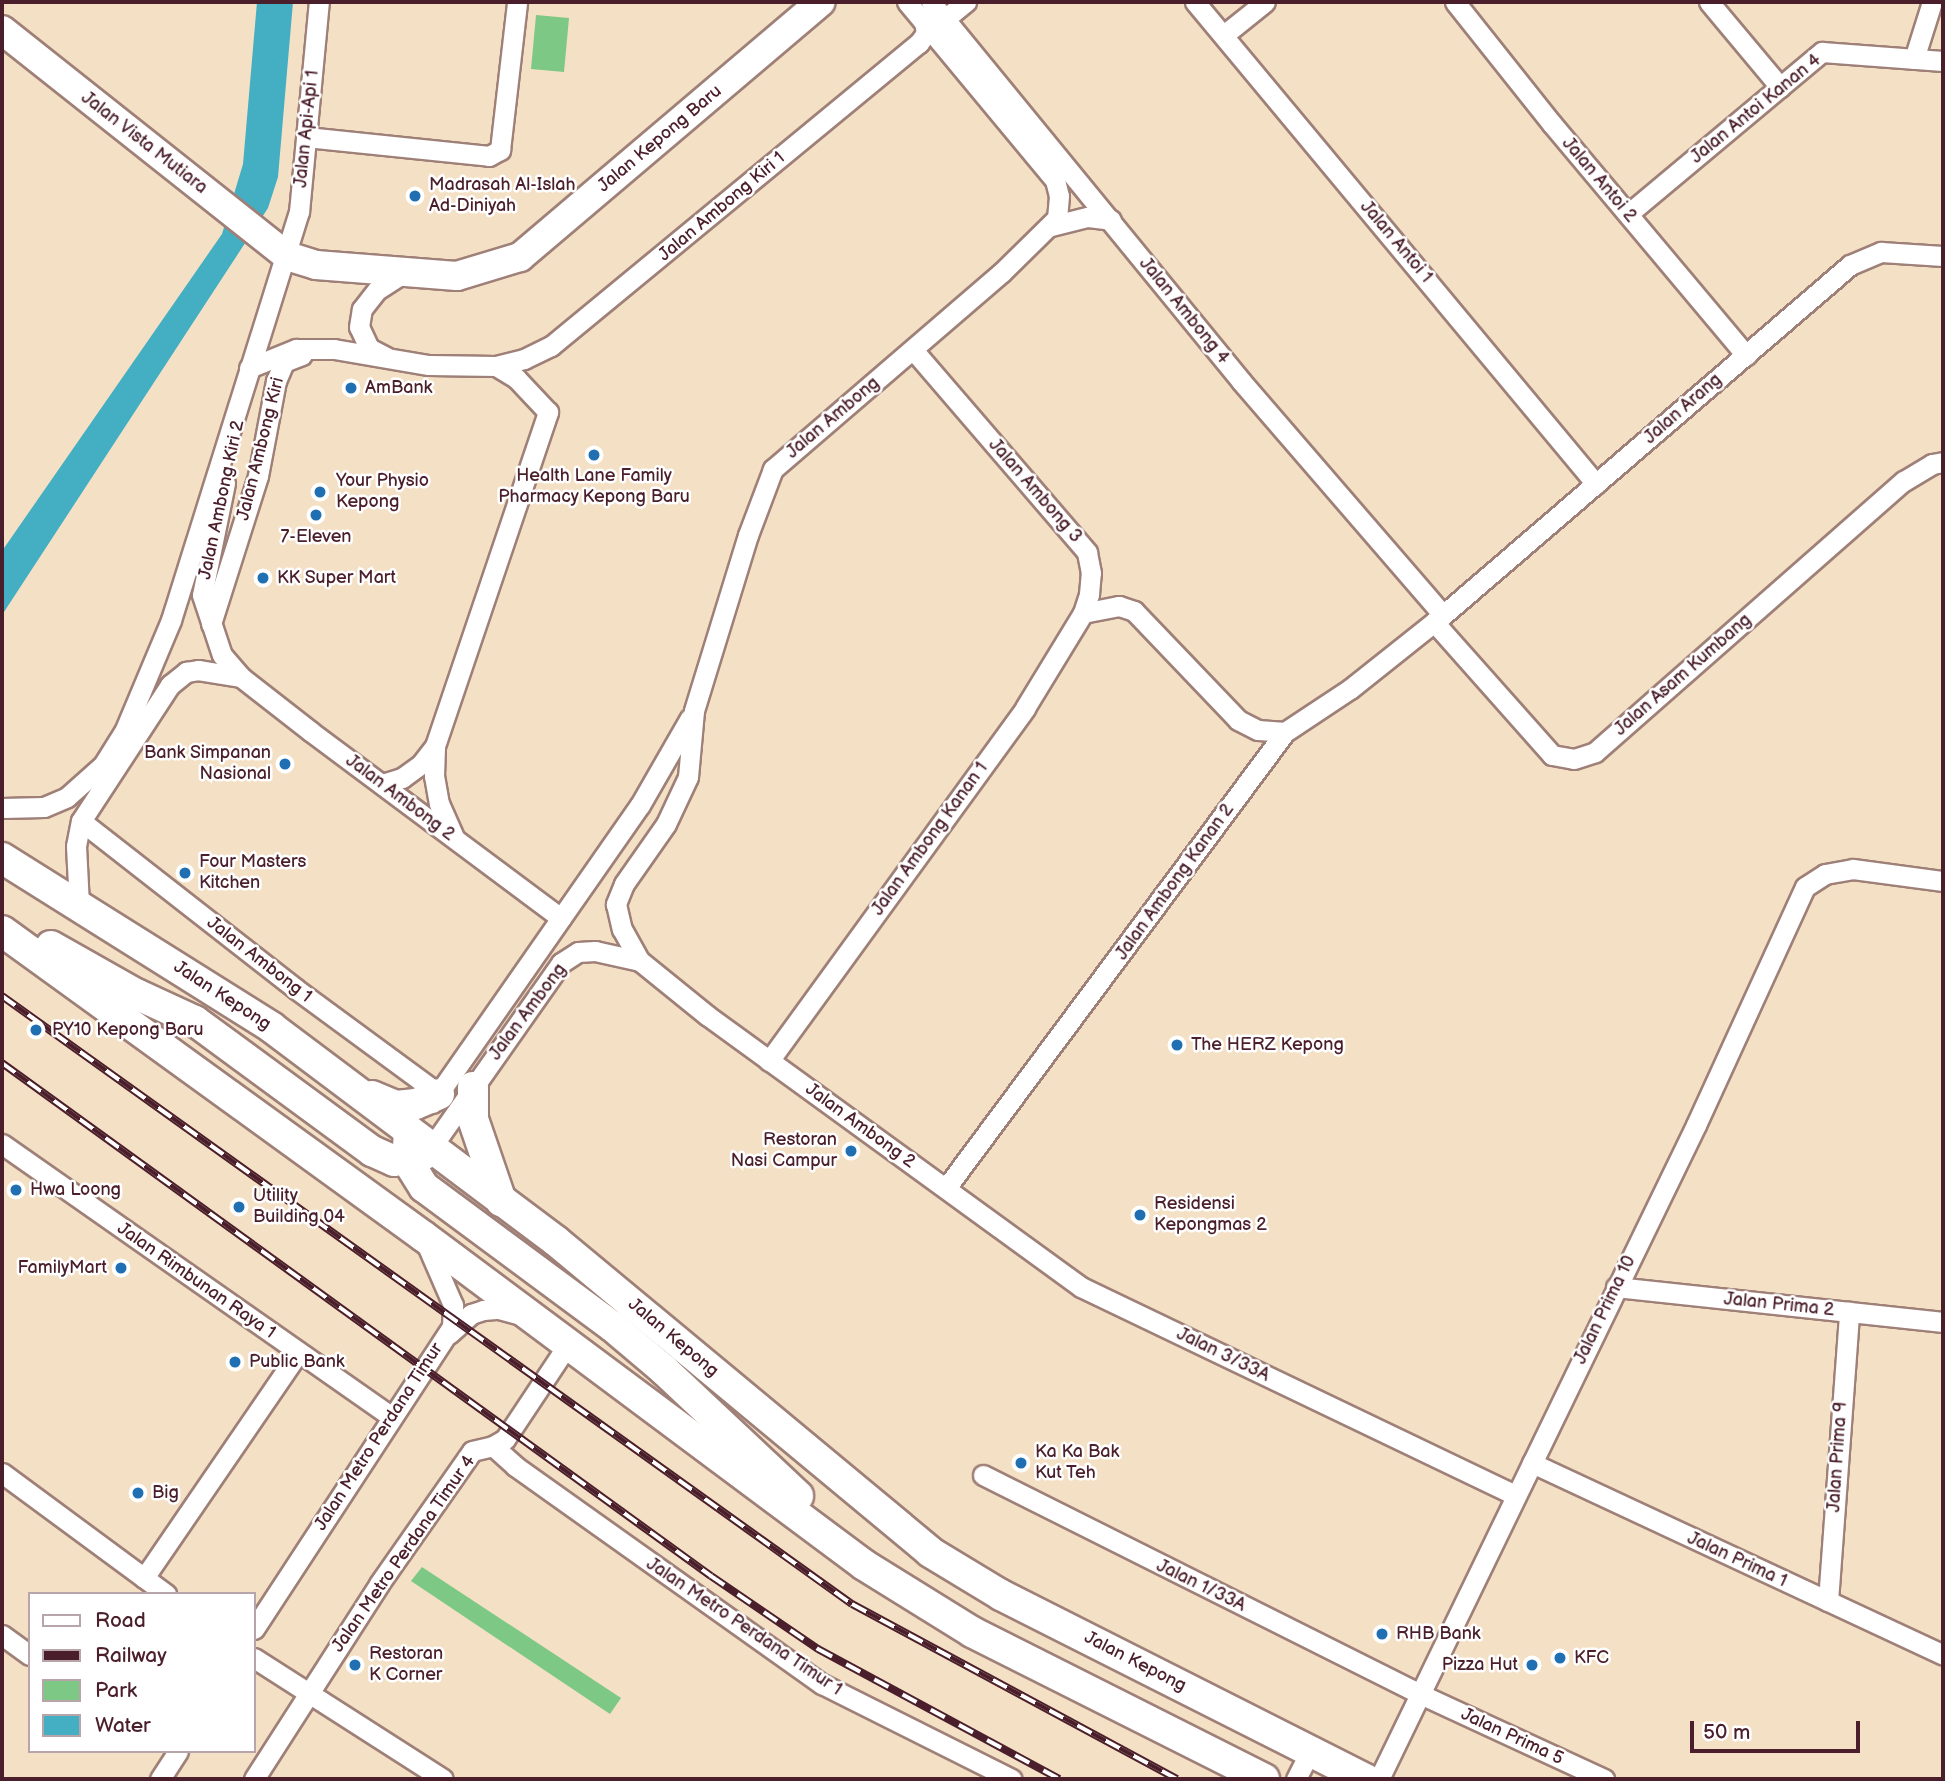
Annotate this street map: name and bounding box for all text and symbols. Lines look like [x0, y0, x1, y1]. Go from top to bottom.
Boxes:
street label: Jalan Antoi Kanan 4 [1686, 50, 1826, 168]
street label: Jalan Api-Api 1 [290, 69, 324, 189]
street label: Jalan Kepong Baru [593, 81, 727, 197]
street label: Jalan Vista Mutiara [77, 87, 211, 199]
street label: Jalan Antoi 2 [1557, 133, 1641, 227]
street label: Jalan Ambong Kiri 1 [654, 148, 790, 266]
place label: Madrasah Al-Islah Ad-Diniyah [429, 175, 575, 218]
marker: Madrasah Al-Islah Ad-Diniyah [407, 188, 423, 204]
street label: Jalan Antoi 1 [1355, 196, 1437, 288]
street label: Jalan Ambong 4 [1134, 253, 1234, 369]
street label: Jalan Arang [1640, 369, 1726, 449]
street label: Jalan Ambong [782, 373, 884, 463]
street label: Jalan Ambong Kiri [233, 375, 289, 523]
place label: AmBank [365, 377, 432, 399]
marker: AmBank [343, 380, 359, 396]
street label: Jalan Ambong Kiri 2 [195, 418, 249, 582]
street label: Jalan Ambong 3 [984, 434, 1086, 548]
marker: Health Lane Family Pharmacy Kepong Baru [586, 447, 602, 463]
place label: Health Lane Family Pharmacy Kepong Baru [498, 466, 690, 508]
place label: Your Physio Kepong [336, 471, 429, 514]
marker: Your Physio Kepong [310, 482, 330, 502]
marker: 7-Eleven [308, 507, 324, 523]
place label: 7-Eleven [280, 526, 352, 548]
place label: KK Super Mart [277, 567, 396, 589]
marker: KK Super Mart [255, 570, 271, 586]
street label: Jalan Asam Kumbang [1610, 610, 1756, 740]
place label: Bank Simpanan Nasional [144, 743, 271, 786]
street label: Jalan Ambong 2 [341, 750, 459, 846]
marker: Bank Simpanan Nasional [277, 756, 293, 772]
street label: Jalan Ambong Kanan 1 [867, 758, 993, 920]
street label: Jalan Ambong Kanan 2 [1111, 800, 1239, 964]
place label: Four Masters Kitchen [199, 852, 306, 894]
marker: Four Masters Kitchen [177, 865, 193, 881]
street label: Jalan Ambong 1 [202, 912, 316, 1008]
street label: Jalan Kepong [169, 957, 275, 1035]
street label: Jalan Ambong [485, 959, 571, 1065]
place label: PY10 Kepong Baru [52, 1019, 203, 1041]
marker: PY10 Kepong Baru [26, 1020, 46, 1040]
place label: The HERZ Kepong [1191, 1034, 1344, 1056]
marker: The HERZ Kepong [1169, 1037, 1185, 1053]
street label: Jalan Ambong 2 [801, 1079, 919, 1173]
place label: Restoran Nasi Campur [731, 1130, 837, 1172]
marker: Restoran Nasi Campur [843, 1143, 859, 1159]
place label: Hwa Loong [30, 1179, 121, 1201]
marker: Hwa Loong [8, 1182, 24, 1198]
place label: Utility Building 04 [253, 1186, 345, 1228]
place label: Residensi Kepongmas 2 [1154, 1194, 1267, 1236]
marker: Utility Building 04 [231, 1199, 247, 1215]
marker: Residensi Kepongmas 2 [1132, 1207, 1148, 1223]
street label: Jalan Rimbunan Raya 1 [113, 1218, 279, 1344]
street label: Jalan Prima 10 [1569, 1252, 1641, 1368]
place label: FamilyMart [17, 1257, 107, 1279]
marker: FamilyMart [113, 1260, 129, 1276]
street label: Jalan Prima 2 [1723, 1288, 1835, 1322]
street label: Jalan Kepong [623, 1294, 723, 1382]
street label: Jalan 3/33A [1173, 1323, 1273, 1387]
street label: Jalan Metro Perdana Timur [310, 1339, 448, 1535]
place label: Public Bank [249, 1351, 345, 1373]
marker: Public Bank [227, 1354, 243, 1370]
street label: Jalan Prima 9 [1823, 1401, 1853, 1513]
place label: Ka Ka Bak Kut Teh [1035, 1442, 1119, 1484]
street label: Jalan Metro Perdana Timur 4 [328, 1451, 480, 1657]
marker: Ka Ka Bak Kut Teh [1013, 1455, 1029, 1471]
place label: Big [152, 1482, 179, 1504]
marker: Big [130, 1485, 146, 1501]
street label: Jalan Prima 1 [1684, 1528, 1790, 1592]
street label: Jalan Metro Perdana Timur 1 [642, 1553, 846, 1701]
street label: Jalan 1/33A [1153, 1555, 1249, 1617]
legend [28, 1592, 256, 1753]
text: Road [95, 1608, 146, 1633]
place label: RHB Bank [1396, 1623, 1481, 1645]
marker: RHB Bank [1374, 1626, 1390, 1642]
street label: Jalan Kepong [1080, 1627, 1190, 1697]
text: Railway [95, 1643, 167, 1668]
place label: Restoran K Corner [369, 1644, 443, 1686]
place label: KFC [1574, 1647, 1609, 1669]
marker: KFC [1552, 1650, 1568, 1666]
place label: Pizza Hut [1442, 1654, 1518, 1676]
marker: Restoran K Corner [347, 1657, 363, 1673]
marker: Pizza Hut [1524, 1657, 1540, 1673]
text: Park [95, 1678, 137, 1703]
street label: Jalan Prima 5 [1457, 1704, 1567, 1770]
scale bar [1693, 1708, 1863, 1752]
text: Water [95, 1713, 151, 1738]
text: 50 m [1703, 1720, 1750, 1745]

